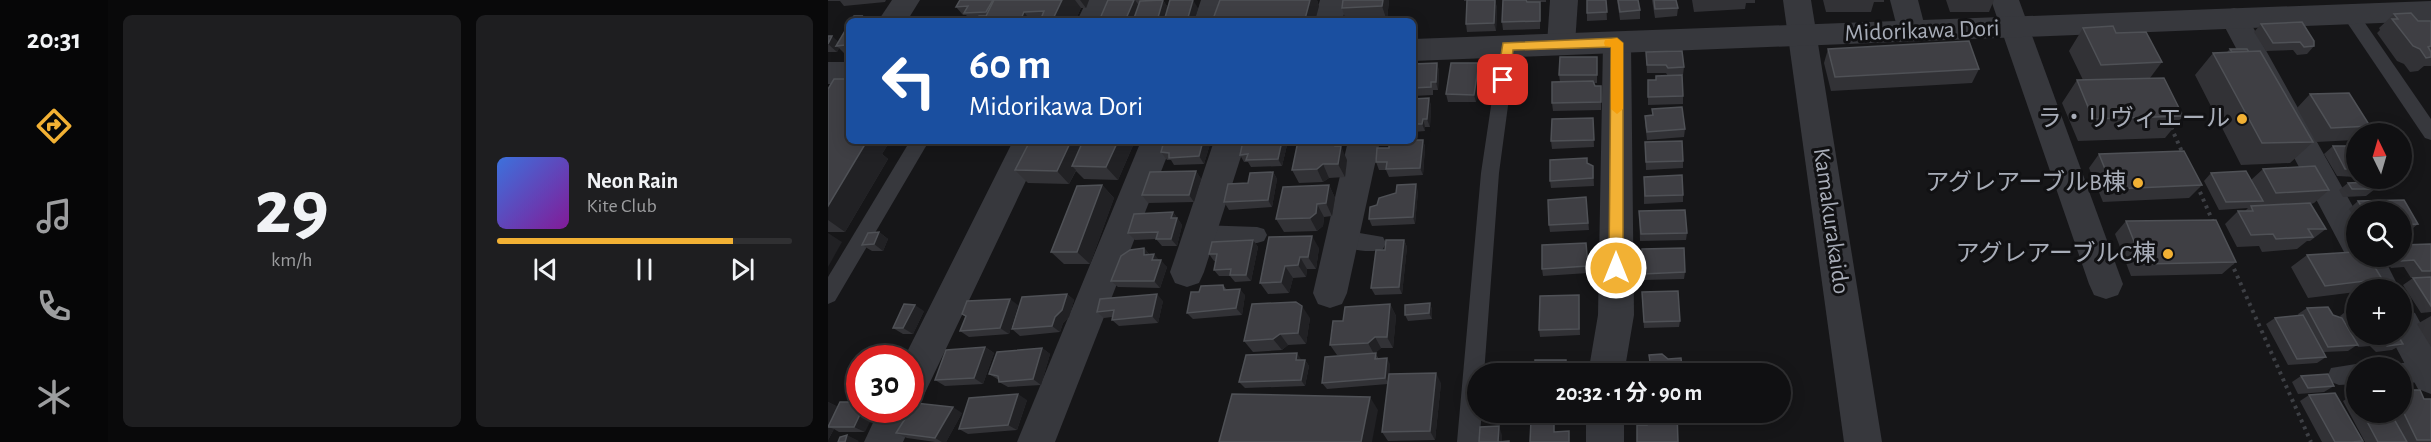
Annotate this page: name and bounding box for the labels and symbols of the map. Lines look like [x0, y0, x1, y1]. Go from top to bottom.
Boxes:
street label: Midorikawa Dori [1844, 16, 2000, 46]
pin [1477, 54, 1528, 105]
place label: ラ・リヴィエール [2038, 105, 2230, 131]
marker: ラ・リヴィエール [2235, 112, 2249, 126]
north arrow [2346, 123, 2412, 189]
street label: Kamakurakaido [1809, 146, 1853, 296]
place label: アグレアーブルB棟 [1925, 169, 2126, 195]
marker: アグレアーブルB棟 [2131, 176, 2145, 190]
position arrow [1584, 236, 1648, 300]
place label: アグレアーブルC棟 [1956, 240, 2156, 266]
marker: アグレアーブルC棟 [2161, 247, 2175, 261]
speed limit sign: 30 [846, 345, 924, 423]

